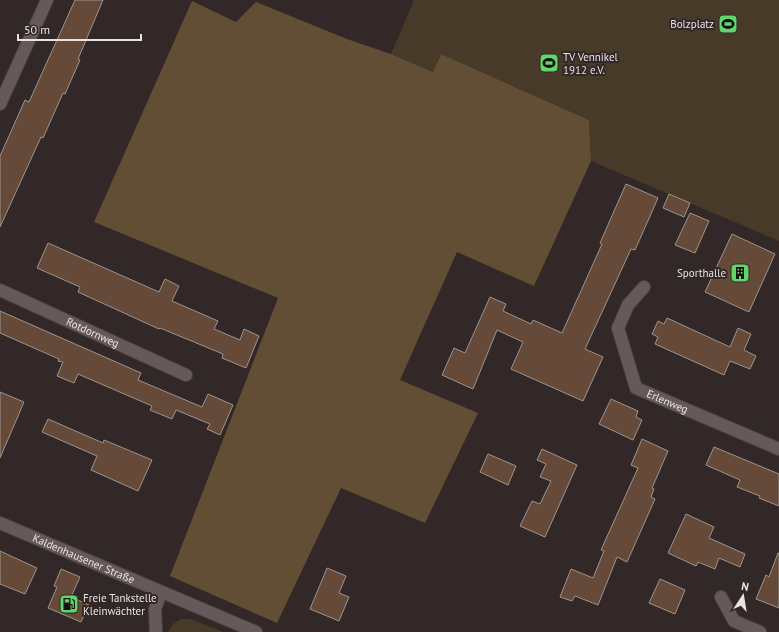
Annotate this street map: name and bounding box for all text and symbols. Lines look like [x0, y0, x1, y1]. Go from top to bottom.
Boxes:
sports icon: Bolzplatz [717, 13, 739, 35]
scale bar [18, 16, 141, 42]
place label: Bolzplatz [670, 17, 714, 31]
text: 50 m [24, 22, 50, 37]
place label: TV Vennikel 1912 e.V. [563, 50, 619, 77]
sports icon: TV Vennikel 1912 e.V. [538, 52, 560, 74]
building icon: Sporthalle [729, 262, 751, 284]
place label: Sporthalle [677, 266, 726, 280]
street label: Rotdornweg [64, 314, 122, 351]
street label: Erlenweg [645, 386, 690, 416]
street label: Kaldenhausener Straße [31, 531, 137, 587]
north arrow [723, 576, 763, 616]
text: N [740, 579, 750, 594]
place label: Freie Tankstelle Kleinwächter [83, 591, 157, 618]
fuel station icon: Freie Tankstelle Kleinwächter [58, 593, 80, 615]

